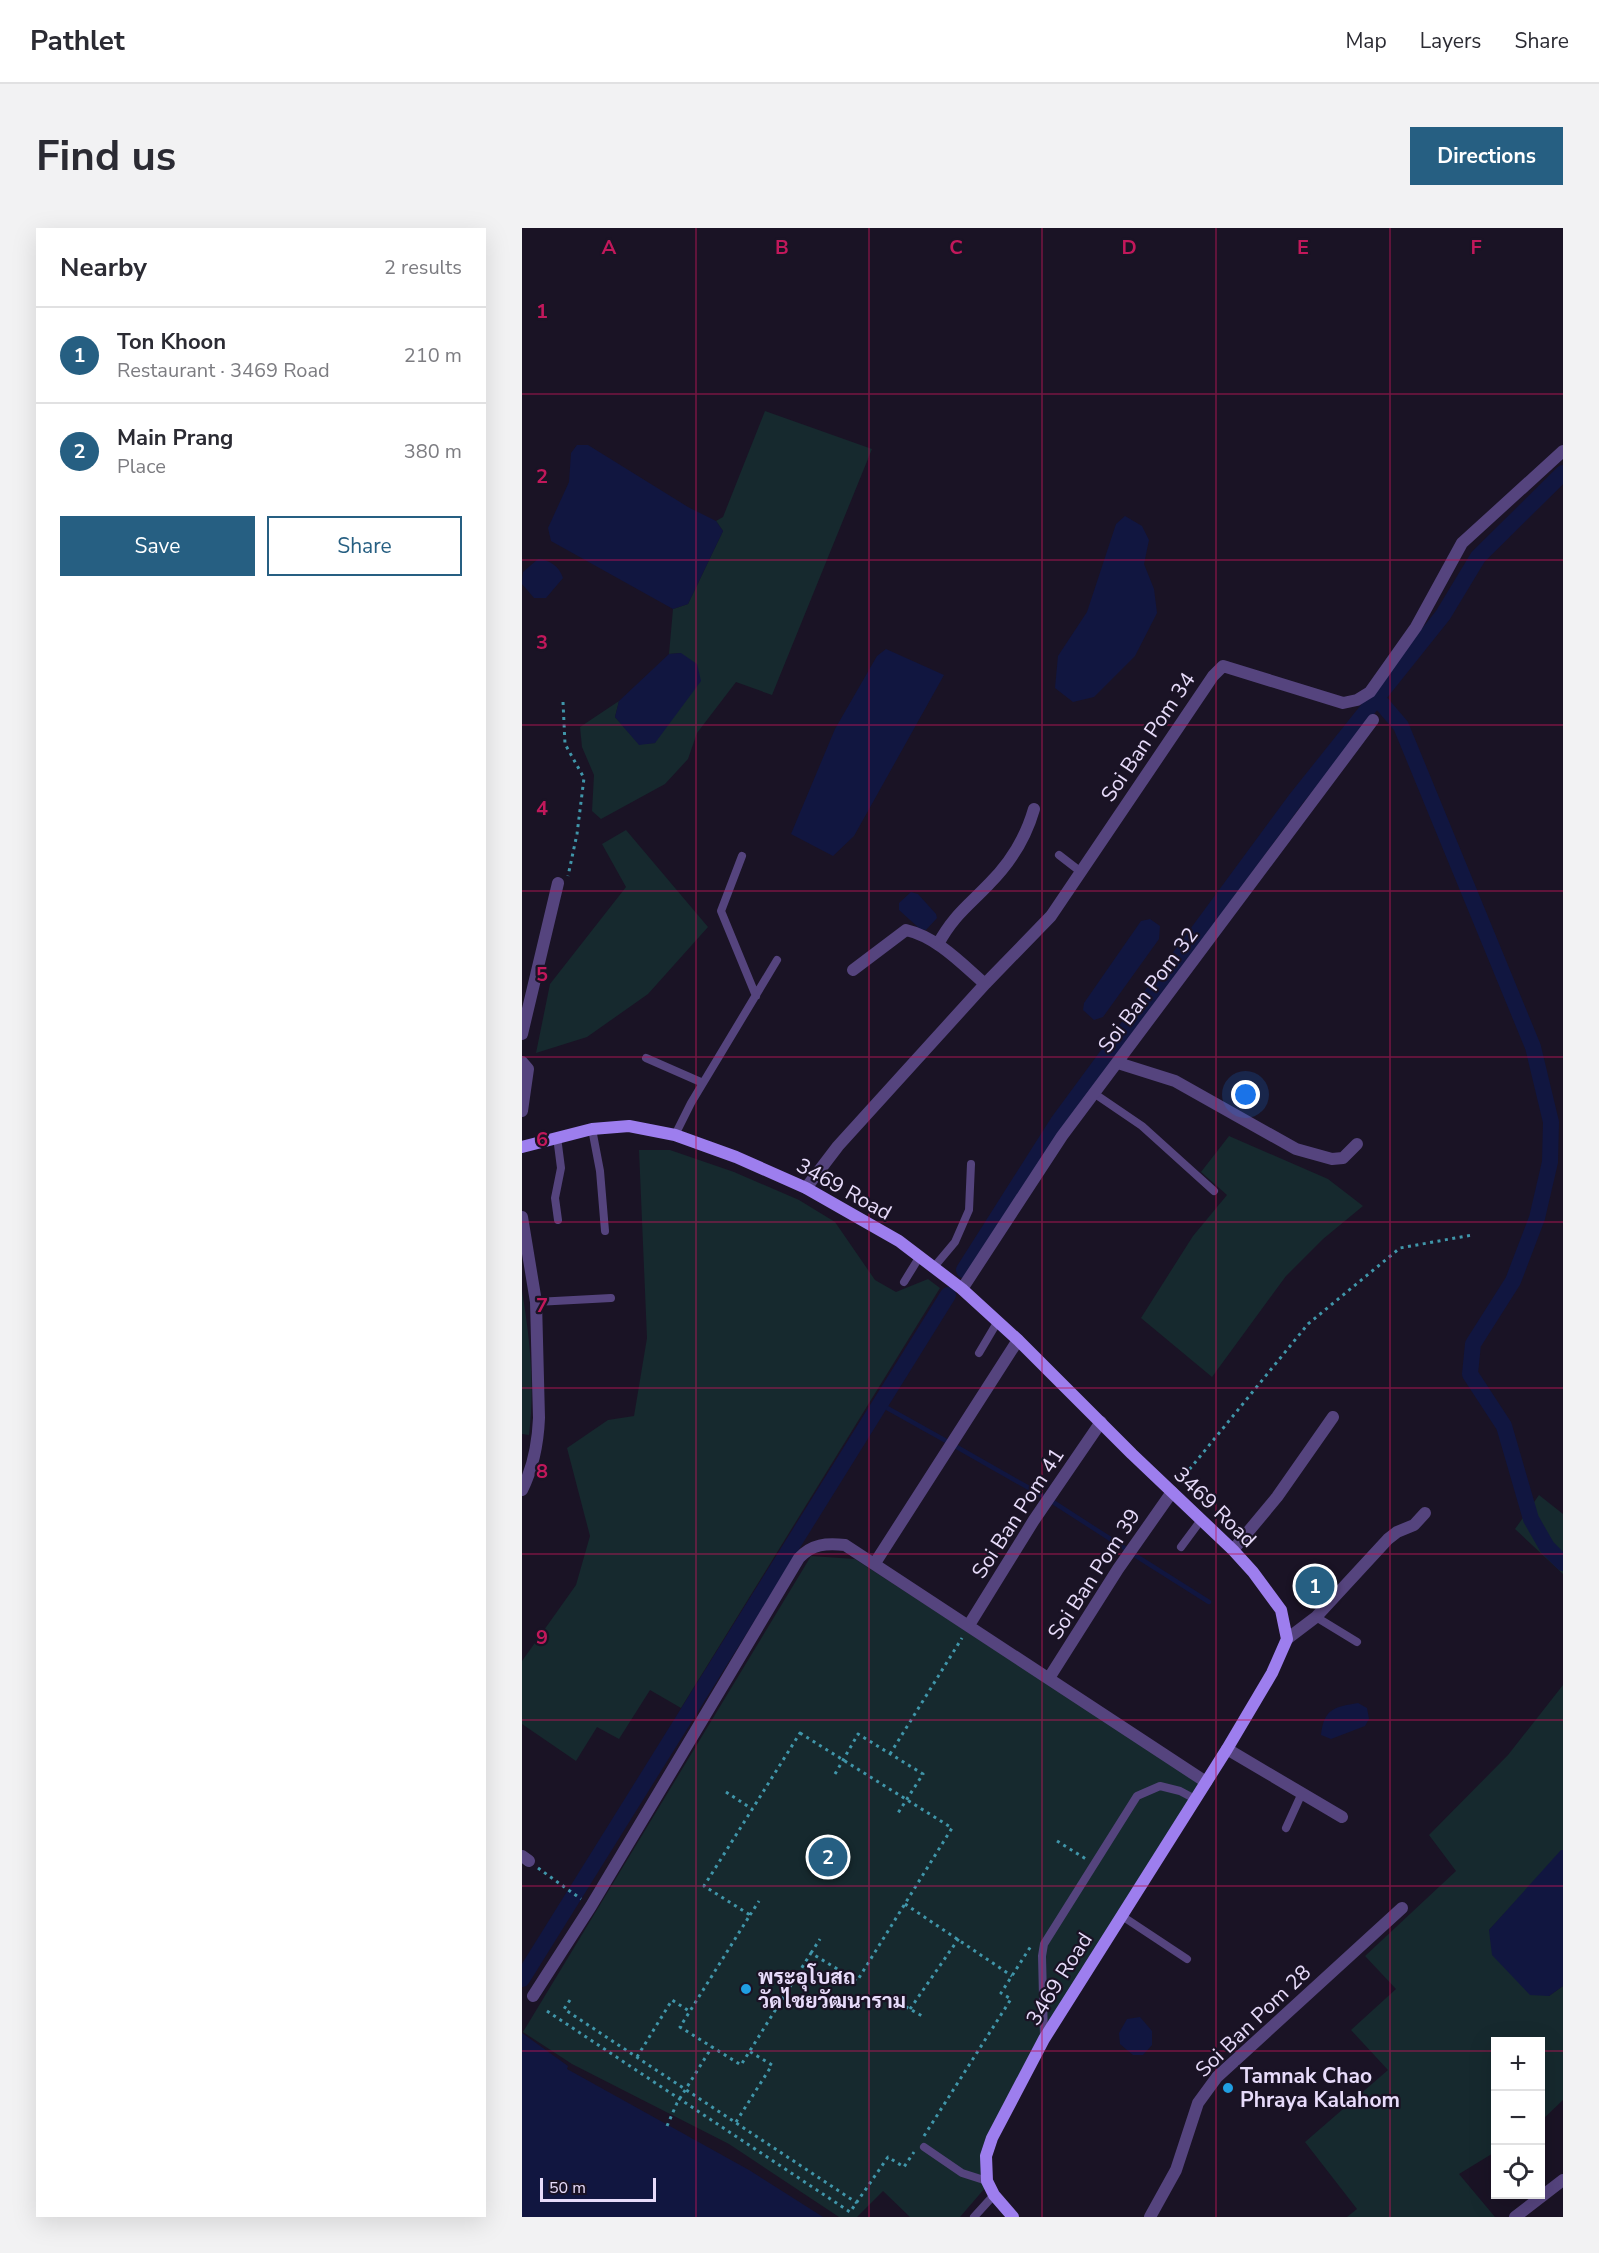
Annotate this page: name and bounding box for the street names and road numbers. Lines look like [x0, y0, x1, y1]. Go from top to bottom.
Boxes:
street label: Soi Ban Pom 34 [1094, 667, 1202, 807]
street label: Soi Ban Pom 32 [1092, 921, 1204, 1059]
street label: 3469 Road [791, 1151, 897, 1227]
street label: Soi Ban Pom 41 [965, 1442, 1071, 1584]
street label: 3469 Road [1168, 1461, 1262, 1553]
street label: Soi Ban Pom 39 [1041, 1503, 1147, 1645]
street label: 3469 Road [1019, 1927, 1099, 2031]
street label: Soi Ban Pom 28 [1189, 1959, 1317, 2083]

